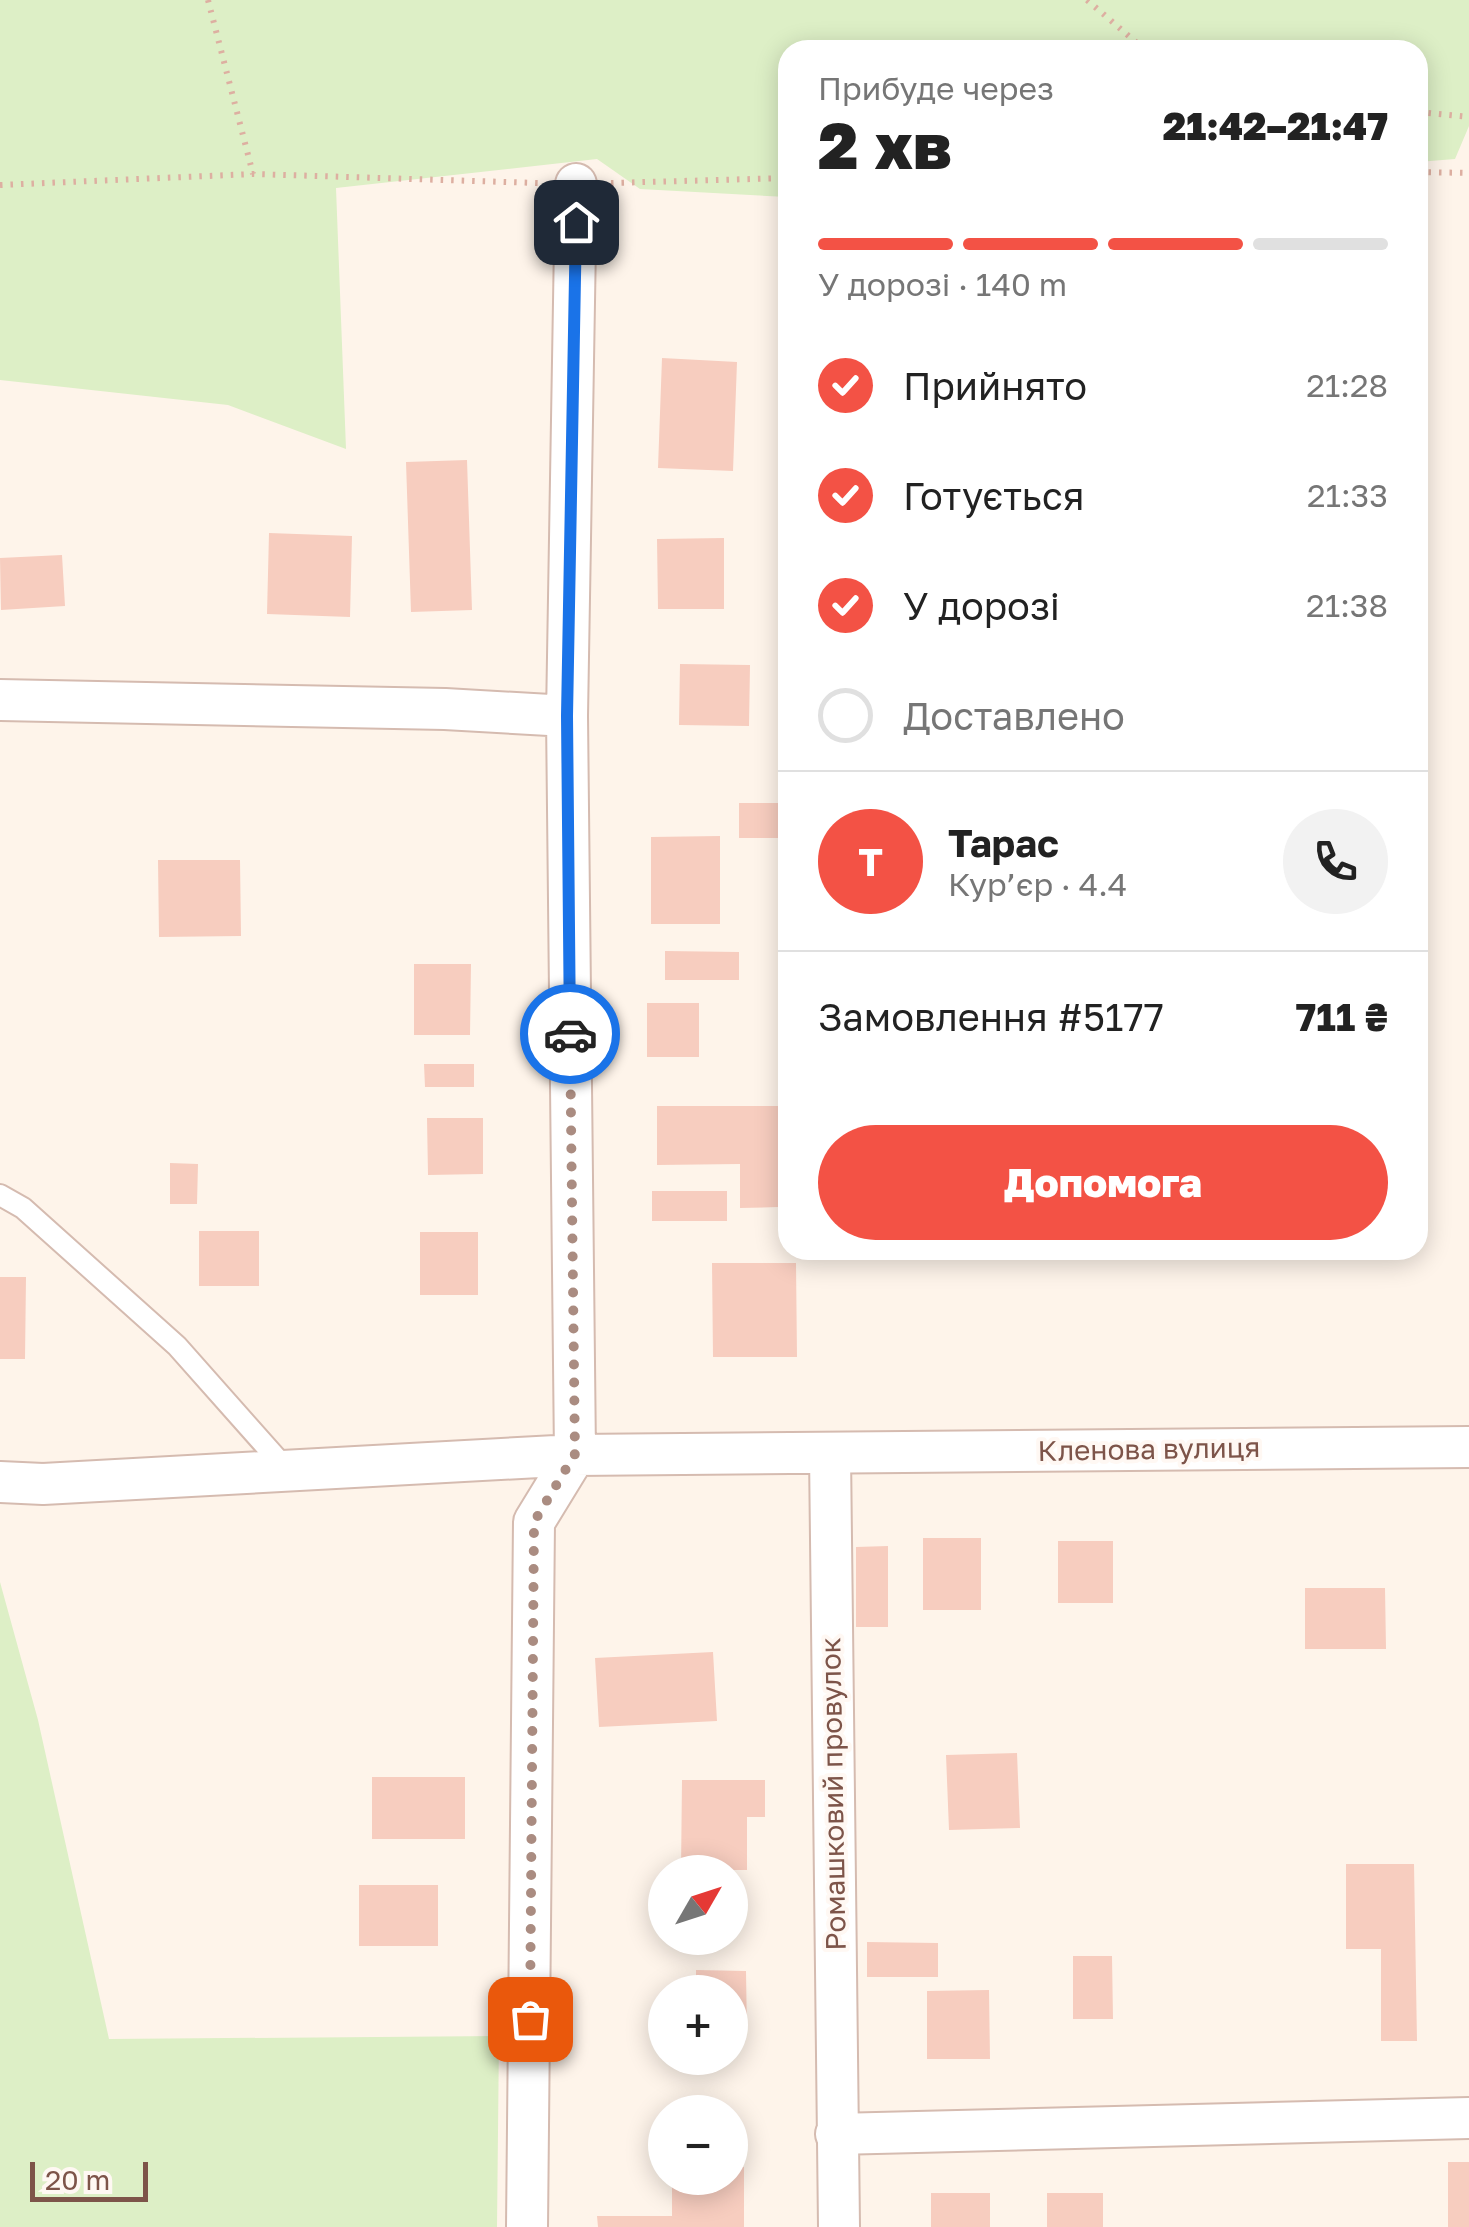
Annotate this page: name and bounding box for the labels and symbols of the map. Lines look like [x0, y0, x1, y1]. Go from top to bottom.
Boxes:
pin [534, 180, 619, 265]
courier [520, 984, 620, 1084]
street label: Кленова вулиця [1037, 1430, 1261, 1467]
street label: Ромашковий провулок [813, 1637, 852, 1951]
north arrow [648, 1855, 748, 1955]
pin [488, 1977, 573, 2062]
scale bar [30, 2157, 148, 2202]

